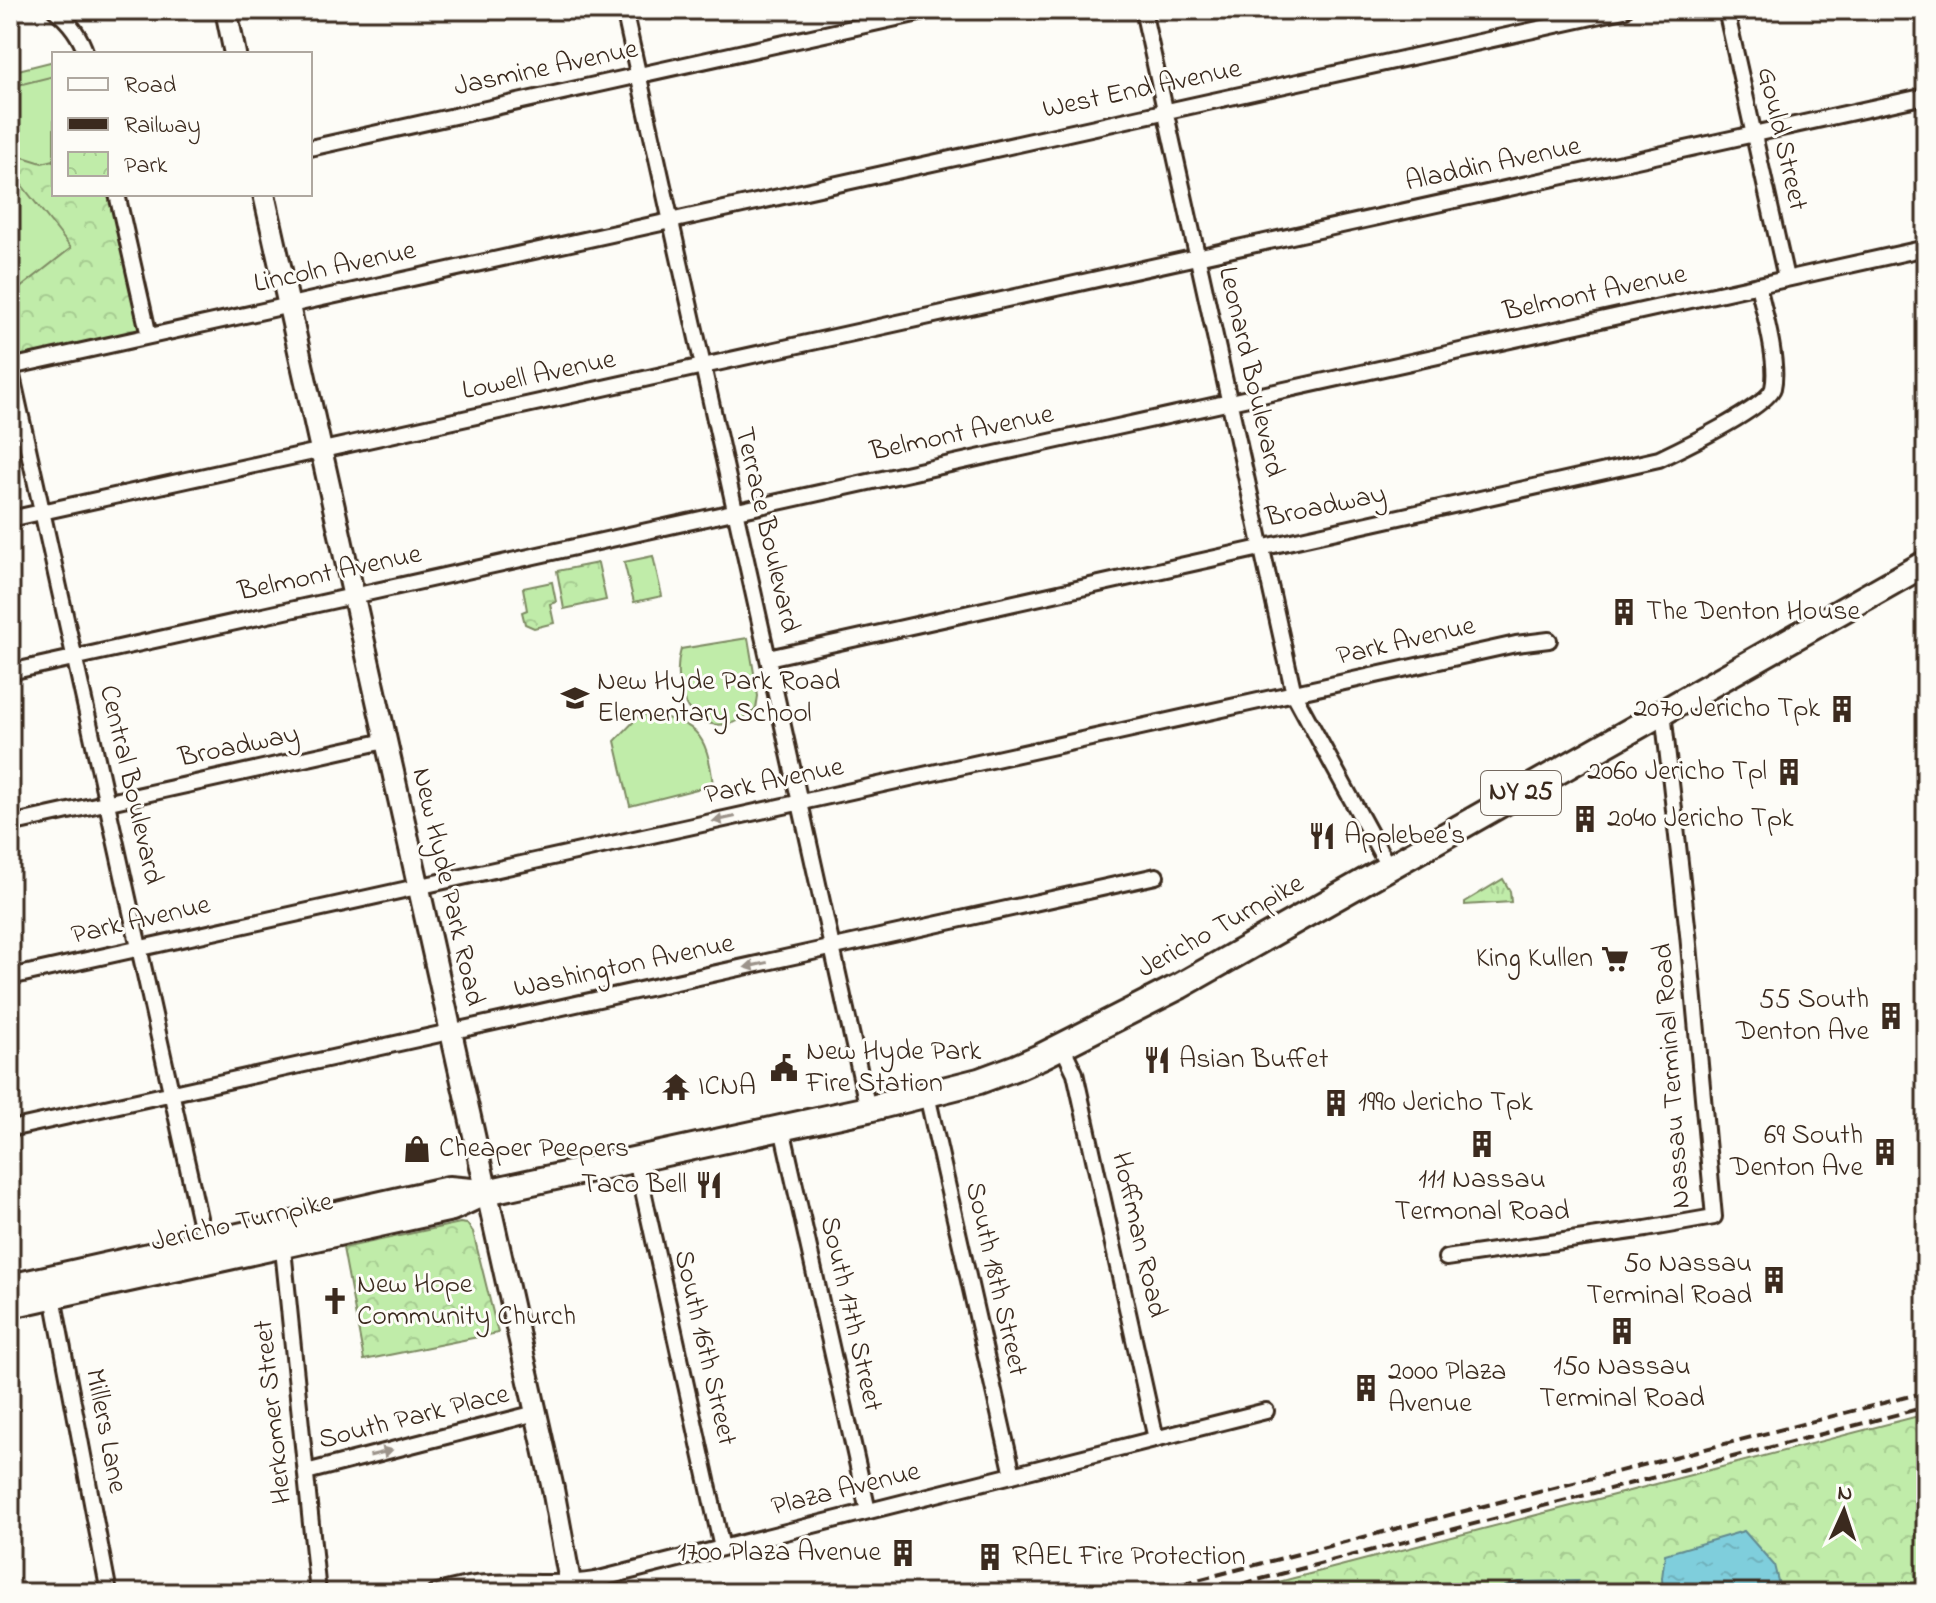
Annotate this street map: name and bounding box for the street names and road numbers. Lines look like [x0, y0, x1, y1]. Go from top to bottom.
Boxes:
street label: Jasmine Avenue [450, 29, 642, 108]
street label: West End Avenue [1039, 49, 1246, 131]
street label: Gould Street [1745, 63, 1817, 215]
street label: Aladdin Avenue [1402, 126, 1585, 204]
street label: Lincoln Avenue [250, 231, 420, 305]
street label: Belmont Avenue [1499, 254, 1691, 334]
street label: Leonard Boulevard [1206, 263, 1294, 481]
street label: Lowell Avenue [458, 340, 620, 412]
street label: Belmont Avenue [866, 394, 1058, 474]
street label: Terrace Boulevard [722, 423, 810, 637]
street label: Broadway [1261, 474, 1390, 540]
street label: Belmont Avenue [234, 534, 426, 614]
street label: Park Avenue [1333, 606, 1480, 678]
street label: Central Boulevard [87, 681, 173, 889]
street label: Broadway [174, 714, 303, 780]
street label: Park Avenue [701, 747, 848, 817]
street label: New Hyde Park Road [400, 764, 494, 1010]
road number: NY 25 [1481, 771, 1561, 815]
street label: Jericho Turnpike [1130, 864, 1312, 990]
street label: Park Avenue [68, 885, 215, 957]
street label: Washington Avenue [510, 924, 738, 1010]
street label: Nassau Terminal Road [1643, 942, 1703, 1210]
street label: Hoffman Road [1099, 1148, 1177, 1322]
street label: South 18th Street [953, 1178, 1037, 1380]
street label: Jericho Turnpike [147, 1182, 337, 1264]
street label: South 17th Street [808, 1212, 892, 1416]
street label: South 16th Street [662, 1246, 746, 1450]
street label: Herkomer Street [244, 1318, 304, 1506]
street label: Millers Lane [73, 1365, 137, 1497]
street label: South Park Place [314, 1374, 514, 1461]
street label: Plaza Avenue [767, 1452, 925, 1528]

